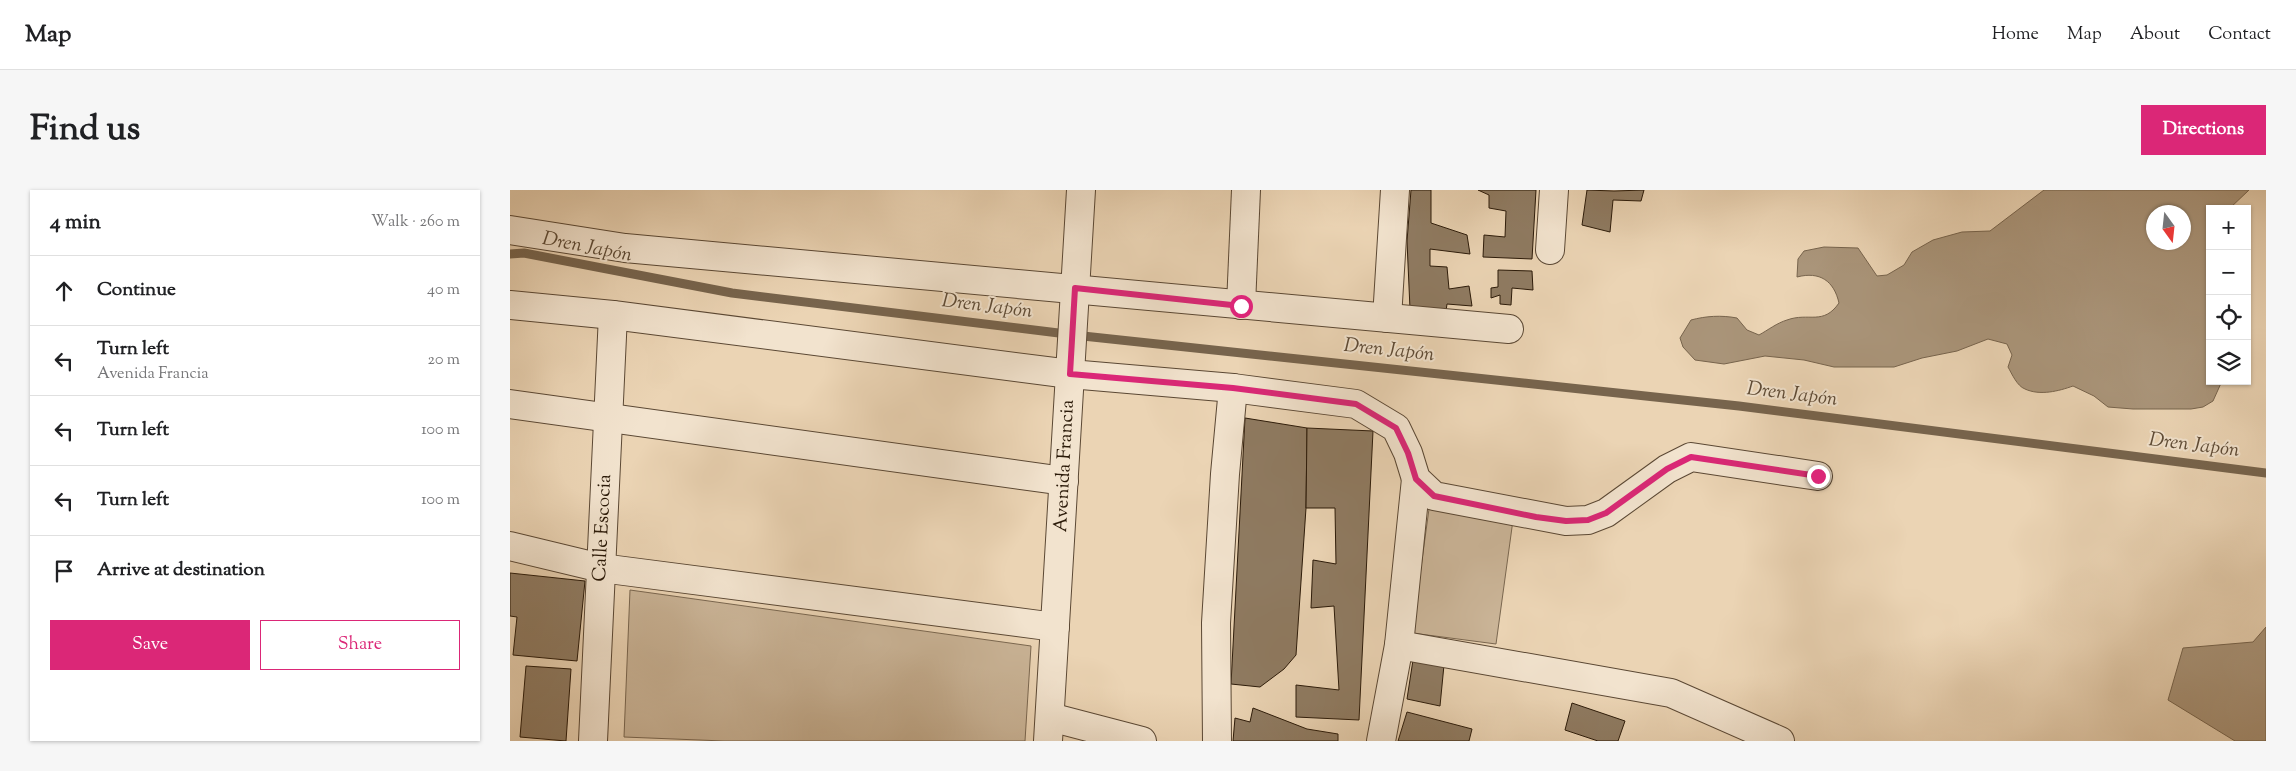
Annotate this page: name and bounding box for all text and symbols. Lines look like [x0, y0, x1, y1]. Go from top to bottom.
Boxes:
text: Map [25, 18, 71, 52]
text: Home [1992, 22, 2039, 48]
text: Map [2067, 22, 2102, 48]
text: About [2130, 22, 2180, 48]
text: Contact [2208, 22, 2271, 48]
text: Find us [30, 105, 140, 156]
button: Directions [2141, 105, 2266, 155]
north arrow [2146, 205, 2191, 250]
map controls [2206, 205, 2251, 385]
button: + [2206, 205, 2251, 250]
text: 4 min [50, 208, 101, 238]
text: Walk · 260 m [371, 211, 460, 234]
water label: Dren Japón [540, 225, 635, 271]
button: − [2206, 250, 2251, 295]
icon: ahead [50, 277, 78, 305]
text: Continue [97, 277, 176, 304]
text: 40 m [427, 279, 460, 302]
water label: Dren Japón [940, 287, 1034, 327]
route start [1230, 295, 1253, 318]
button: locate [2206, 295, 2251, 340]
water label: Dren Japón [1342, 332, 1436, 370]
text: Turn left [97, 336, 169, 363]
button: layers [2206, 340, 2251, 385]
icon: left [50, 347, 78, 375]
text: 20 m [427, 349, 460, 372]
text: Avenida Francia [97, 363, 209, 386]
water label: Dren Japón [1745, 375, 1839, 415]
street label: Avenida Francia [1048, 399, 1082, 533]
icon: left [50, 417, 78, 445]
text: Turn left [97, 417, 169, 444]
text: 100 m [421, 419, 460, 442]
water label: Dren Japón [2147, 426, 2241, 466]
route end [1807, 465, 1830, 488]
street label: Calle Escocia [587, 473, 619, 583]
icon: left [50, 487, 78, 515]
text: Turn left [97, 487, 169, 514]
text: 100 m [421, 489, 460, 512]
icon: arrive [50, 557, 78, 585]
text: Arrive at destination [97, 557, 265, 584]
button: Save [50, 620, 250, 670]
button: Share [260, 620, 460, 670]

